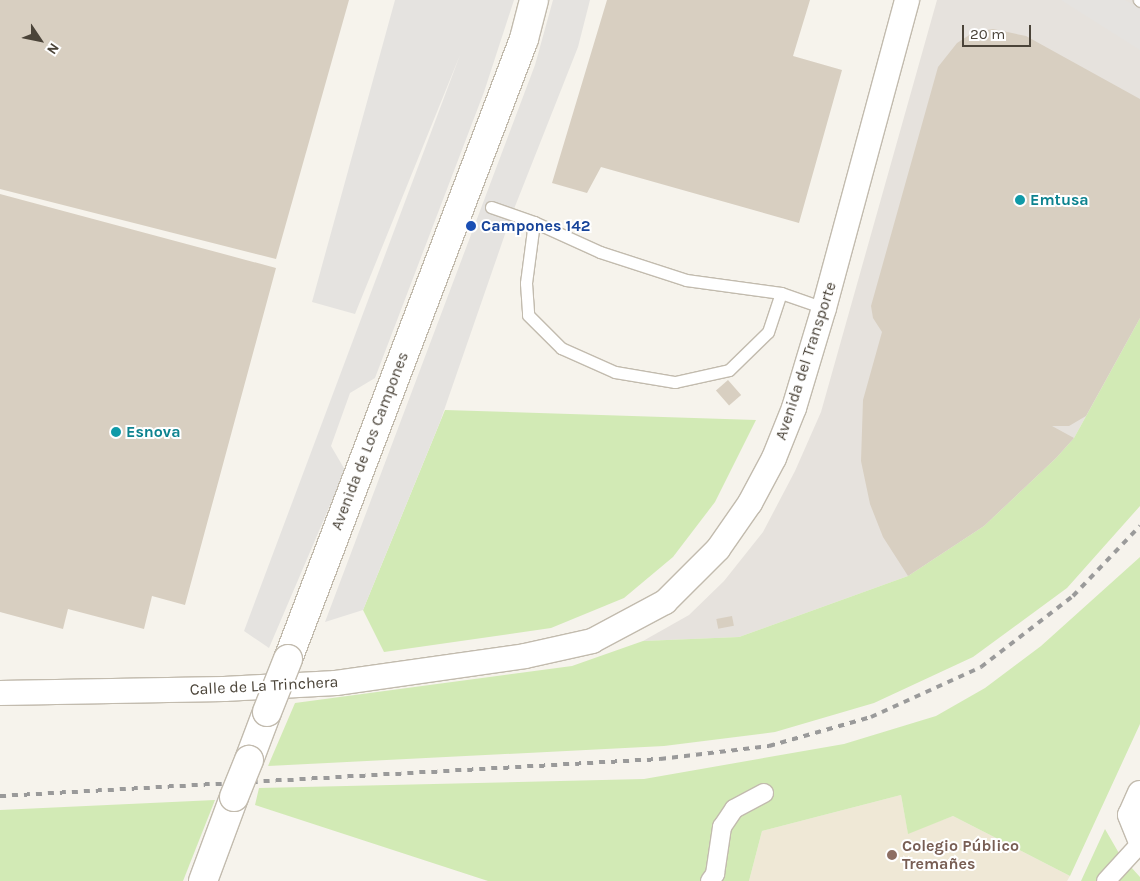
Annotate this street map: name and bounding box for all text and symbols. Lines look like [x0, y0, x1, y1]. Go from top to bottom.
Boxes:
north arrow [15, 15, 65, 65]
scale bar [965, 15, 1034, 47]
text: 20 m [970, 25, 1005, 43]
text: N [43, 40, 63, 58]
place label: Emtusa [1030, 190, 1089, 210]
marker: Emtusa [1014, 194, 1026, 206]
place label: Campones 142 [481, 216, 590, 236]
marker: Campones 142 [465, 220, 477, 232]
street label: Avenida del Transporte [771, 279, 841, 443]
street label: Avenida de Los Campones [327, 349, 413, 533]
place label: Esnova [126, 422, 181, 442]
marker: Esnova [110, 426, 122, 438]
street label: Calle de La Trinchera [189, 673, 339, 699]
place label: Colegio Público Tremañes [902, 836, 1019, 874]
marker: Colegio Público Tremañes [886, 849, 898, 861]

